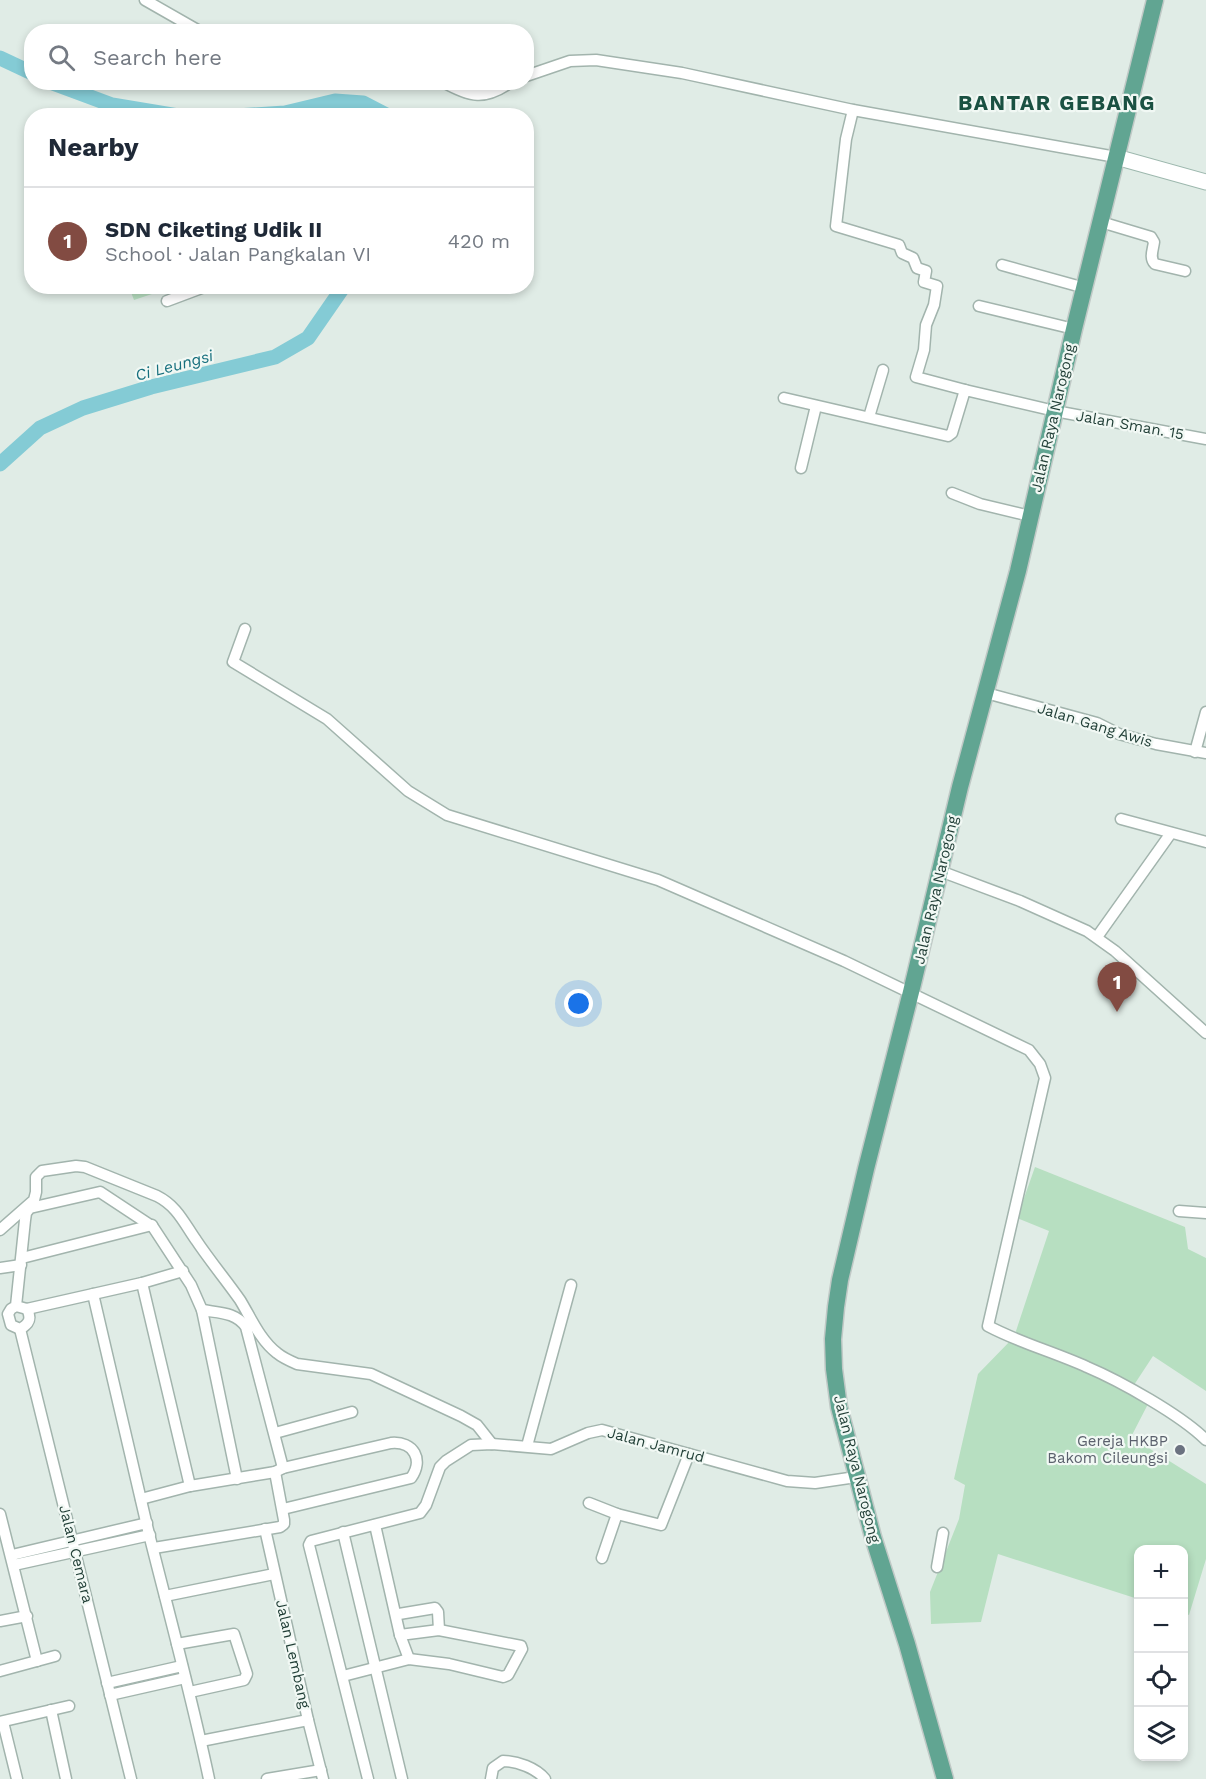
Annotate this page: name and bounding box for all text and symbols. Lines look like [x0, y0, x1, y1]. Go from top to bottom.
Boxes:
search box [24, 24, 534, 90]
icon: search [45, 41, 78, 74]
text: Search here [93, 45, 222, 70]
district label: BANTAR GEBANG [958, 90, 1156, 115]
text: Nearby [48, 132, 139, 162]
text: SDN Ciketing Udik II [105, 217, 322, 242]
text: 1 [63, 229, 72, 253]
text: 420 m [448, 229, 510, 253]
text: School · Jalan Pangkalan VI [105, 242, 371, 266]
street label: Jalan Raya Narogong [1027, 342, 1079, 494]
water label: Ci Leungsi [133, 346, 216, 385]
street label: Jalan Sman. 15 [1075, 407, 1185, 443]
street label: Jalan Gang Awis [1035, 699, 1155, 751]
street label: Jalan Raya Narogong [910, 814, 962, 966]
pin: 1 [1098, 962, 1136, 1012]
your location [564, 989, 593, 1018]
street label: Jalan Raya Narogong [830, 1393, 884, 1545]
street label: Jalan Jamrud [606, 1423, 706, 1467]
place label: Gereja HKBP Bakom Cileungsi [1047, 1432, 1168, 1467]
marker: Gereja HKBP Bakom Cileungsi [1173, 1443, 1187, 1457]
street label: Jalan Cemara [55, 1503, 97, 1605]
map controls [1134, 1545, 1188, 1761]
button: + [1134, 1545, 1188, 1599]
street label: Jalan Lembang [272, 1598, 314, 1710]
button: − [1134, 1599, 1188, 1653]
button: locate [1134, 1653, 1188, 1707]
button: layers [1134, 1707, 1188, 1761]

